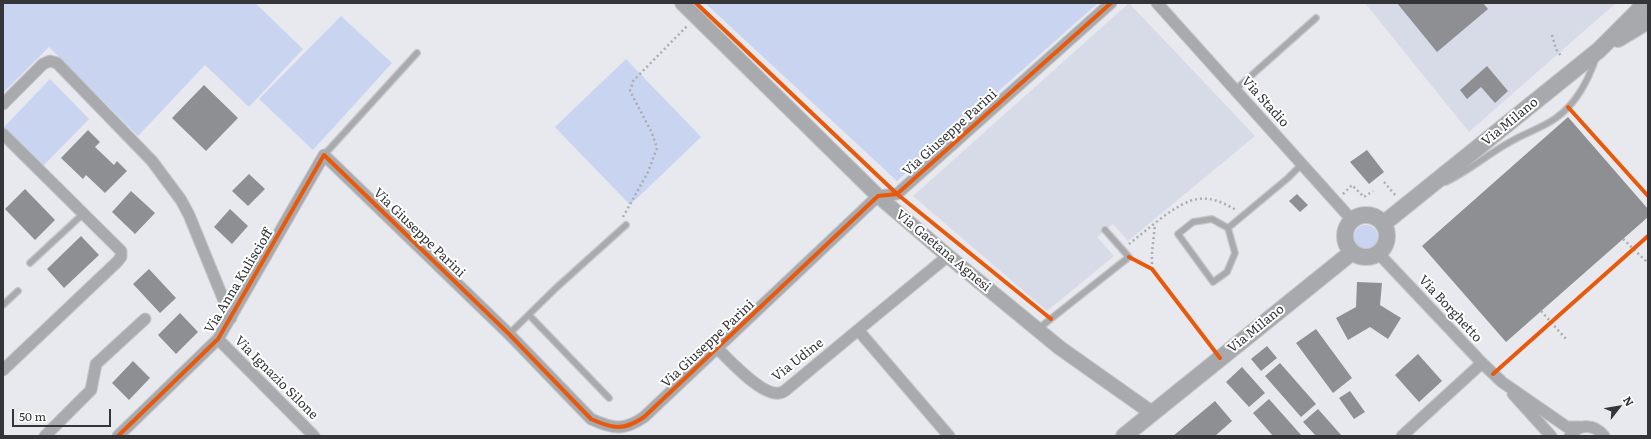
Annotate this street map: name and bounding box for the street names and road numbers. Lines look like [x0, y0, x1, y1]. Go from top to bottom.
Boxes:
street label: Via Stadio [1238, 73, 1292, 131]
street label: Via Giuseppe Parini [900, 87, 1000, 179]
street label: Via Milano [1479, 95, 1541, 149]
street label: Via Giuseppe Parini [370, 185, 468, 281]
street label: Via Gaetana Agnesi [892, 207, 994, 295]
street label: Via Anna Kuliscioff [202, 226, 276, 336]
street label: Via Borghetto [1415, 272, 1485, 346]
street label: Via Giuseppe Parini [658, 297, 758, 391]
street label: Via Milano [1225, 302, 1287, 356]
street label: Via Ignazio Silone [231, 333, 321, 423]
street label: Via Udine [769, 335, 827, 385]

